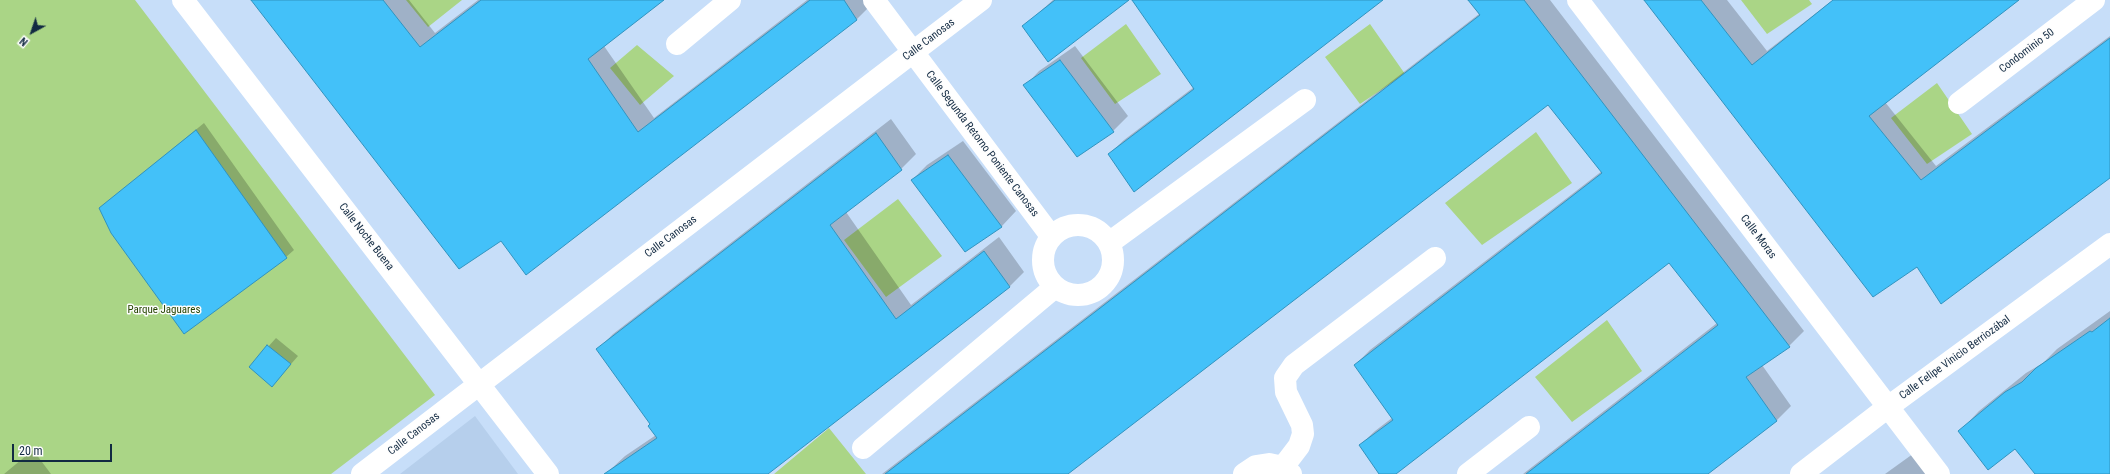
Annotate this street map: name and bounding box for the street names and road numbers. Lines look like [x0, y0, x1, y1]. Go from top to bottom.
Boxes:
street label: Calle Canosas [900, 16, 958, 64]
street label: Condominio 50 [1997, 26, 2057, 76]
street label: Calle Segunda Retorno Poniente Canosas [923, 68, 1041, 220]
street label: Calle Noche Buena [336, 201, 396, 273]
street label: Calle Moras [1737, 212, 1779, 262]
street label: Calle Canosas [642, 213, 700, 261]
street label: Calle Felipe Vinicio Berriozábal [1897, 313, 2013, 403]
street label: Calle Canosas [386, 410, 442, 458]

